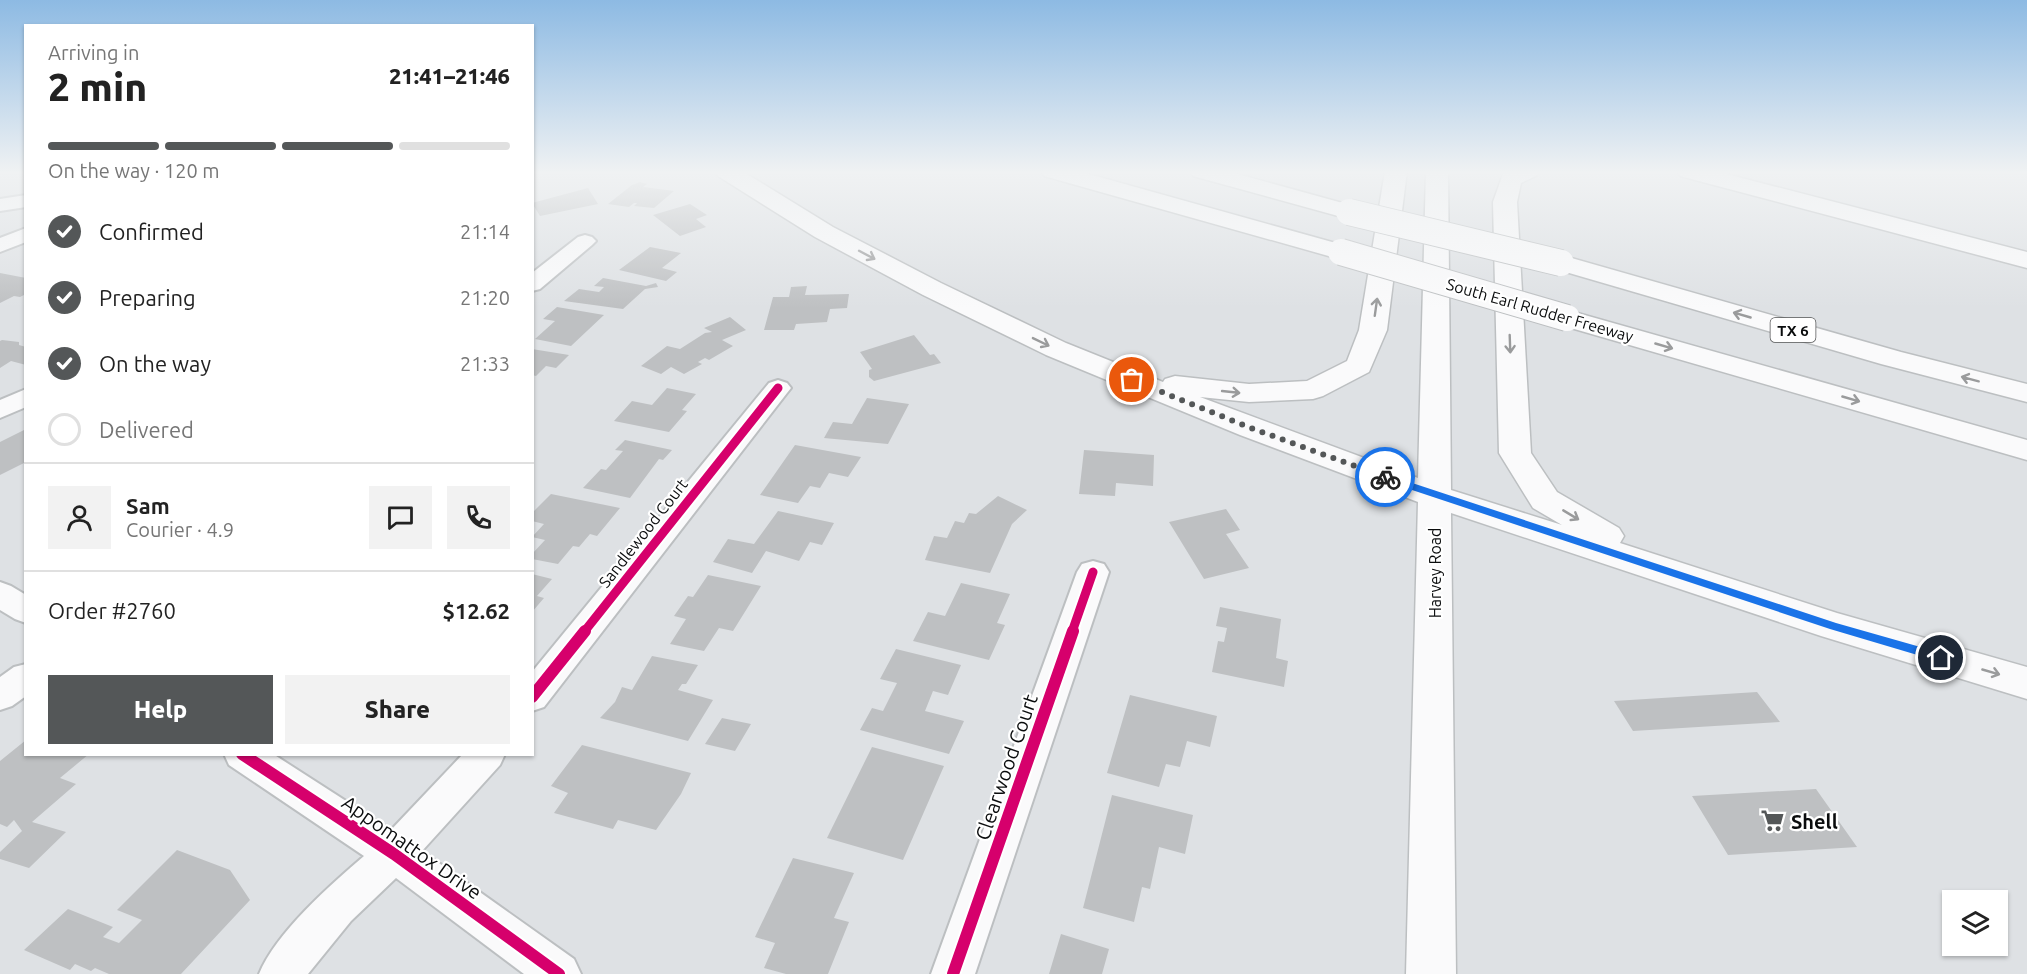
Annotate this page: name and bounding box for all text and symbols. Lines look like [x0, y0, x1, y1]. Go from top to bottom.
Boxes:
text: Arriving in [48, 41, 139, 64]
text: 21:41–21:46 [389, 63, 510, 88]
text: 2 min [48, 65, 147, 108]
text: On the way · 120 m [48, 159, 220, 182]
icon: check [48, 215, 81, 248]
text: Confirmed [99, 219, 204, 244]
text: 21:14 [460, 220, 510, 243]
one-way arrow [858, 249, 876, 261]
street label: South Earl Rudder Freeway [1444, 275, 1636, 345]
icon: check [48, 281, 81, 314]
text: Preparing [99, 285, 196, 310]
text: 21:20 [460, 286, 510, 309]
one-way arrow [1371, 298, 1382, 318]
one-way arrow [1733, 309, 1752, 320]
road number: TX 6 [1770, 318, 1816, 342]
one-way arrow [1505, 333, 1516, 353]
one-way arrow [1032, 336, 1050, 348]
one-way arrow [1654, 341, 1673, 352]
icon: check [48, 347, 81, 380]
text: On the way [99, 351, 211, 376]
text: 21:33 [460, 352, 510, 375]
pin [1106, 354, 1157, 405]
icon: bag [1115, 363, 1148, 396]
one-way arrow [1961, 372, 1980, 384]
one-way arrow [1221, 386, 1241, 397]
one-way arrow [1841, 394, 1860, 406]
text: Delivered [99, 417, 194, 442]
courier [1355, 447, 1415, 507]
icon: bike [1369, 461, 1402, 494]
street label: Sandlewood Court [595, 475, 691, 591]
button: person [48, 486, 111, 549]
button: chat [369, 486, 432, 549]
button: phone [447, 486, 510, 549]
text: Sam [126, 493, 170, 518]
one-way arrow [1562, 509, 1579, 521]
text: Courier · 4.9 [126, 518, 234, 541]
street label: Harvey Road [1426, 528, 1444, 618]
text: Order #2760 [48, 598, 176, 623]
text: $12.62 [443, 598, 510, 623]
pin [1915, 632, 1966, 683]
icon: home [1924, 641, 1957, 674]
one-way arrow [1981, 667, 2000, 678]
button: Help [48, 675, 273, 744]
button: Share [285, 675, 510, 744]
street label: Clearwood Court [970, 691, 1042, 843]
street label: Appomattox Drive [338, 790, 486, 904]
supermarket icon: Shell [1760, 808, 1786, 834]
place label: Shell [1791, 810, 1838, 833]
map controls [1942, 890, 2008, 956]
button: layers [1942, 890, 2008, 956]

